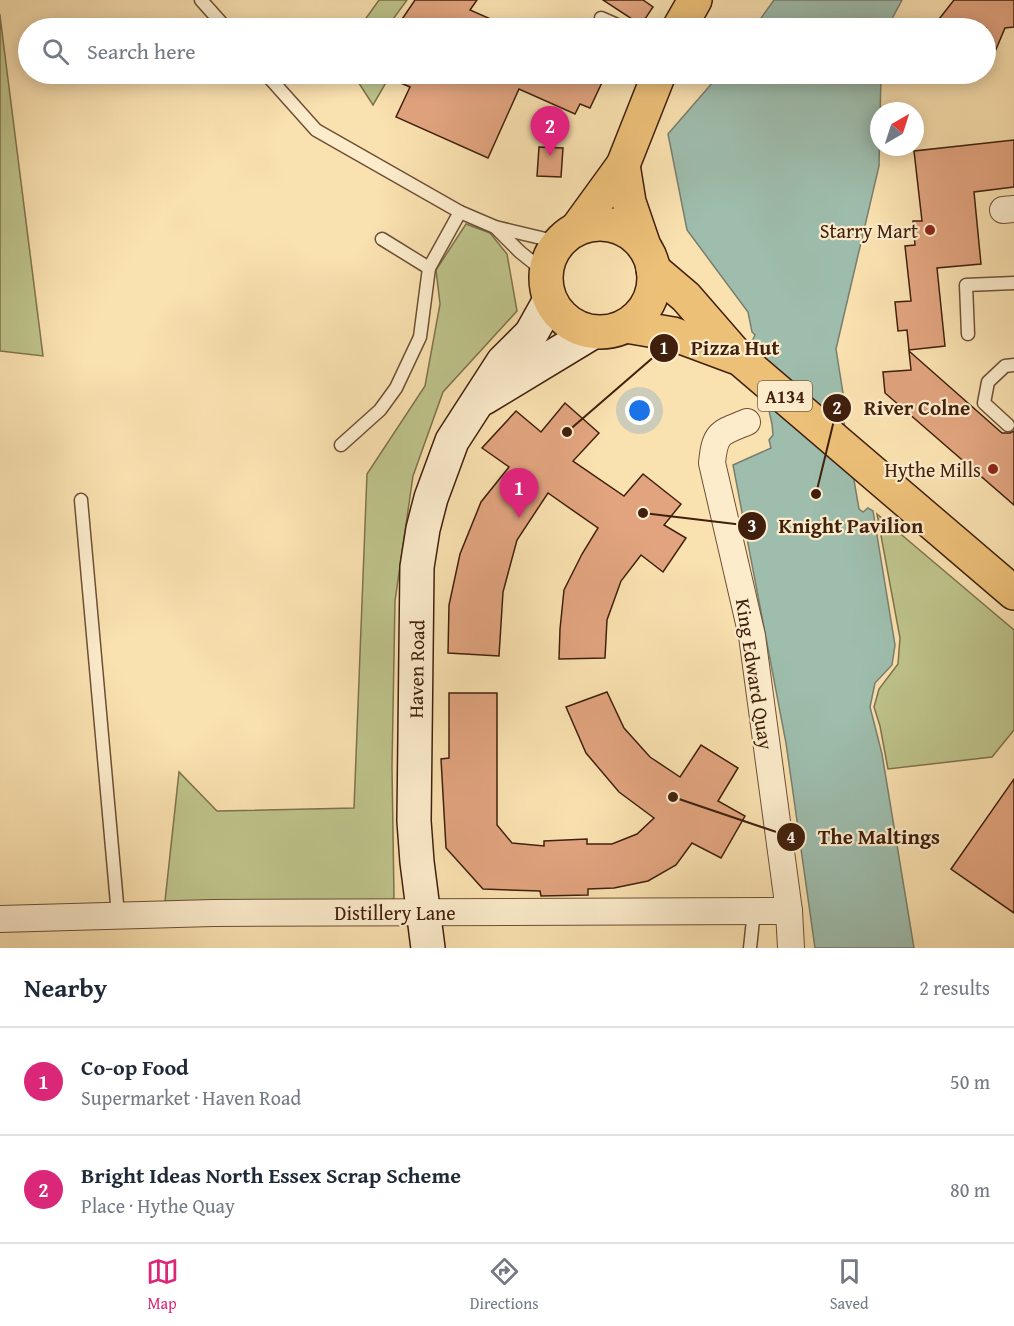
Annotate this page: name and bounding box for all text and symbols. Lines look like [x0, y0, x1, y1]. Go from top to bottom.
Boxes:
search box [18, 18, 996, 84]
icon: search [39, 35, 72, 68]
text: Search here [87, 35, 196, 67]
north arrow [870, 102, 924, 156]
pin: 2 [530, 106, 570, 156]
place label: Starry Mart [820, 216, 918, 245]
marker: Starry Mart [923, 223, 937, 237]
callout: Pizza Hut [649, 329, 791, 368]
text: Pizza Hut [691, 332, 779, 363]
text: 1 [659, 334, 669, 361]
road number: A134 [758, 381, 812, 411]
callout: River Colne [822, 388, 983, 427]
text: River Colne [864, 392, 970, 423]
text: 2 [832, 394, 842, 421]
your location [625, 396, 654, 425]
place label: Hythe Mills [885, 455, 981, 484]
marker: Hythe Mills [986, 462, 1000, 476]
pin: 1 [500, 468, 538, 518]
callout: Knight Pavilion [737, 506, 936, 545]
text: Knight Pavilion [779, 510, 924, 541]
text: 3 [747, 512, 757, 539]
street label: King Edward Quay [729, 596, 781, 752]
street label: Haven Road [401, 619, 431, 719]
callout: The Maltings [776, 817, 952, 856]
text: The Maltings [818, 821, 940, 852]
text: 4 [786, 823, 796, 850]
street label: Distillery Lane [334, 898, 456, 927]
text: Nearby [24, 968, 107, 1007]
text: 2 results [919, 973, 990, 1002]
text: Co-op Food [81, 1051, 189, 1083]
text: 1 [38, 1067, 49, 1096]
text: 50 m [950, 1067, 990, 1096]
text: Supermarket · Haven Road [81, 1083, 301, 1112]
text: Bright Ideas North Essex Scrap Scheme [81, 1159, 461, 1191]
text: 2 [38, 1175, 49, 1204]
text: 80 m [950, 1175, 990, 1204]
text: Place · Hythe Quay [81, 1191, 235, 1220]
tab: Map [146, 1255, 179, 1315]
tab: Directions [470, 1255, 539, 1315]
tab: Saved [830, 1255, 868, 1315]

